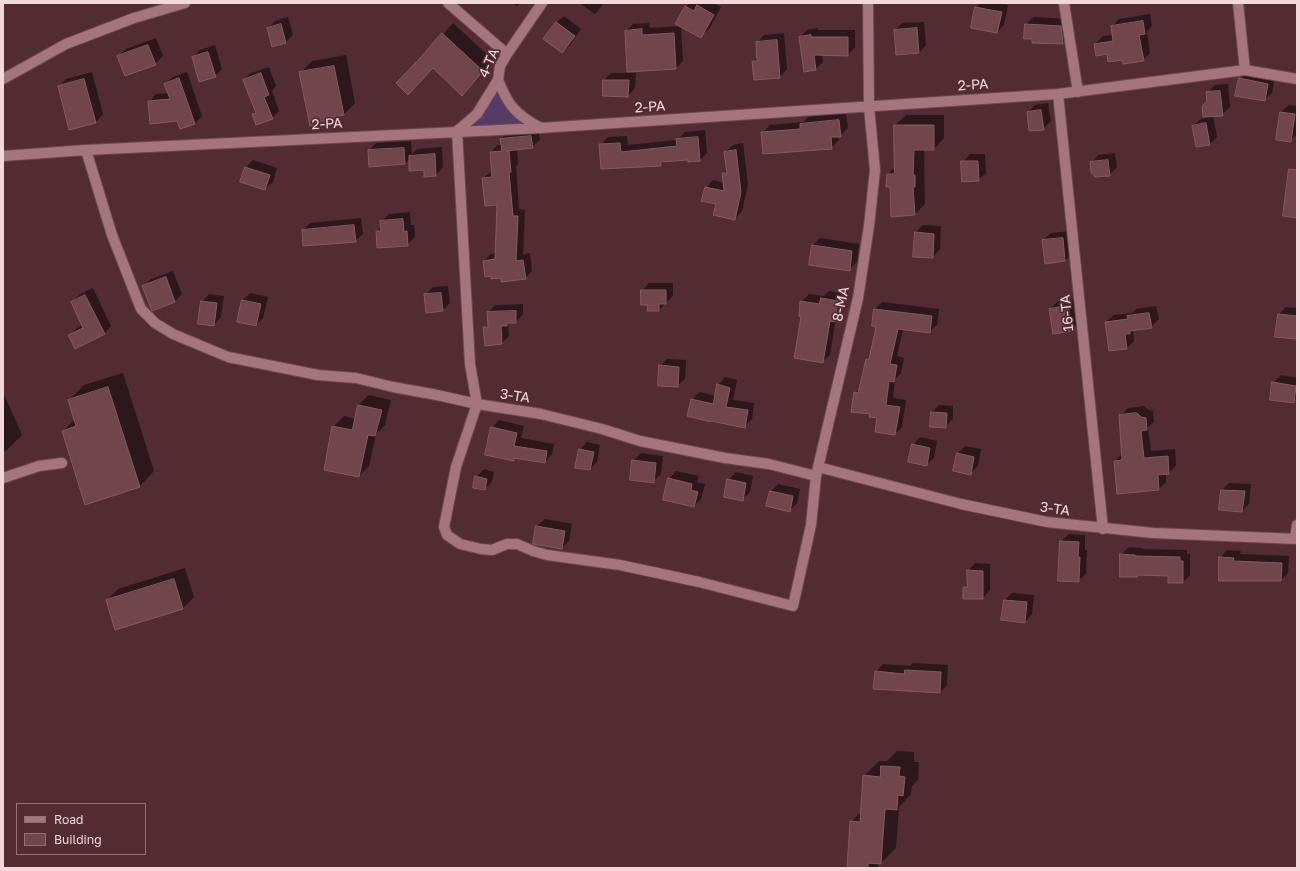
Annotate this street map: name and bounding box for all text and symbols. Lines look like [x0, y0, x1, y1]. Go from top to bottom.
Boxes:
street label: 4-ТА [475, 46, 503, 80]
street label: 2-РА [957, 76, 989, 94]
street label: 2-РА [634, 98, 666, 116]
street label: 2-РА [311, 115, 343, 133]
street label: 8-МА [829, 285, 853, 323]
street label: 16-ТА [1057, 294, 1077, 332]
street label: 3-ТА [499, 386, 531, 406]
street label: 3-ТА [1039, 499, 1071, 519]
legend [16, 803, 146, 855]
text: Road [54, 812, 83, 827]
text: Building [54, 832, 102, 847]

